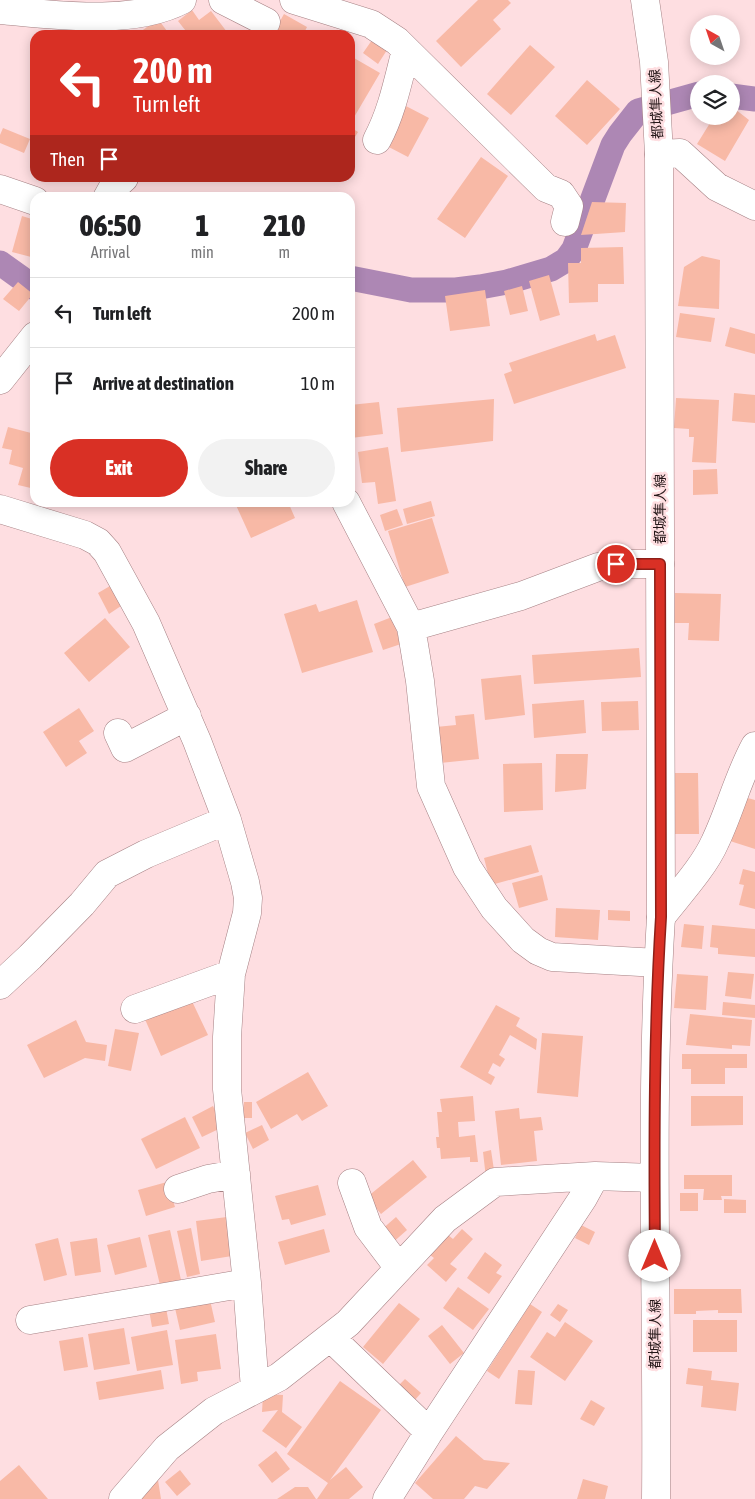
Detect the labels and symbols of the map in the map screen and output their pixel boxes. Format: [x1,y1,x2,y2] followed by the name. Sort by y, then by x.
[690,15,740,65] north arrow
[646,69,666,139] street label: 都城隼人線
[652,474,668,544] street label: 都城隼人線
[595,543,637,585] pin
[628,1229,680,1281] position arrow
[647,1299,663,1369] street label: 都城隼人線

